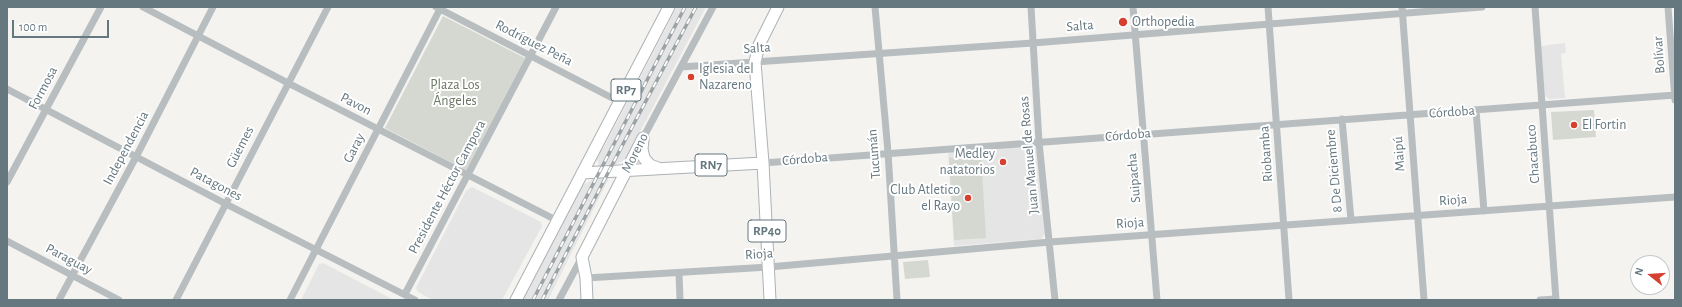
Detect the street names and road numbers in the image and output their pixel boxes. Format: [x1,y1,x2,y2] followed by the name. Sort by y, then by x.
[492,16,576,70] street label: Rodríguez Peña
[1066,16,1094,36] street label: Salta
[1649,36,1669,74] street label: Bolívar
[743,39,771,57] street label: Salta
[25,64,61,112] street label: Formosa
[611,79,641,101] road number: RP7
[338,89,374,119] street label: Pavon
[1015,95,1043,215] street label: Juan Manuel de Rosas
[1428,102,1476,122] street label: Córdoba
[99,108,153,188] street label: Independencia
[405,117,489,257] street label: Presidente Héctor Campora
[222,123,258,171] street label: Güemes
[1523,124,1543,184] street label: Chacabuco
[1104,125,1152,145] street label: Córdoba
[1256,125,1276,183] street label: Riobamba
[863,128,885,180] street label: Tucumán
[1322,129,1346,213] street label: 8 De Diciembre
[339,130,369,166] street label: Garay
[618,130,652,176] street label: Moreno
[1389,136,1409,172] street label: Maipú
[781,149,829,169] street label: Córdoba
[1123,152,1145,204] street label: Suipacha
[695,154,727,176] road number: RN7
[187,163,245,205] street label: Patagones
[1438,191,1468,209] street label: Rioja
[1115,214,1145,232] street label: Rioja
[748,220,786,242] road number: RP40
[43,240,95,278] street label: Paraguay
[744,245,774,263] street label: Rioja

